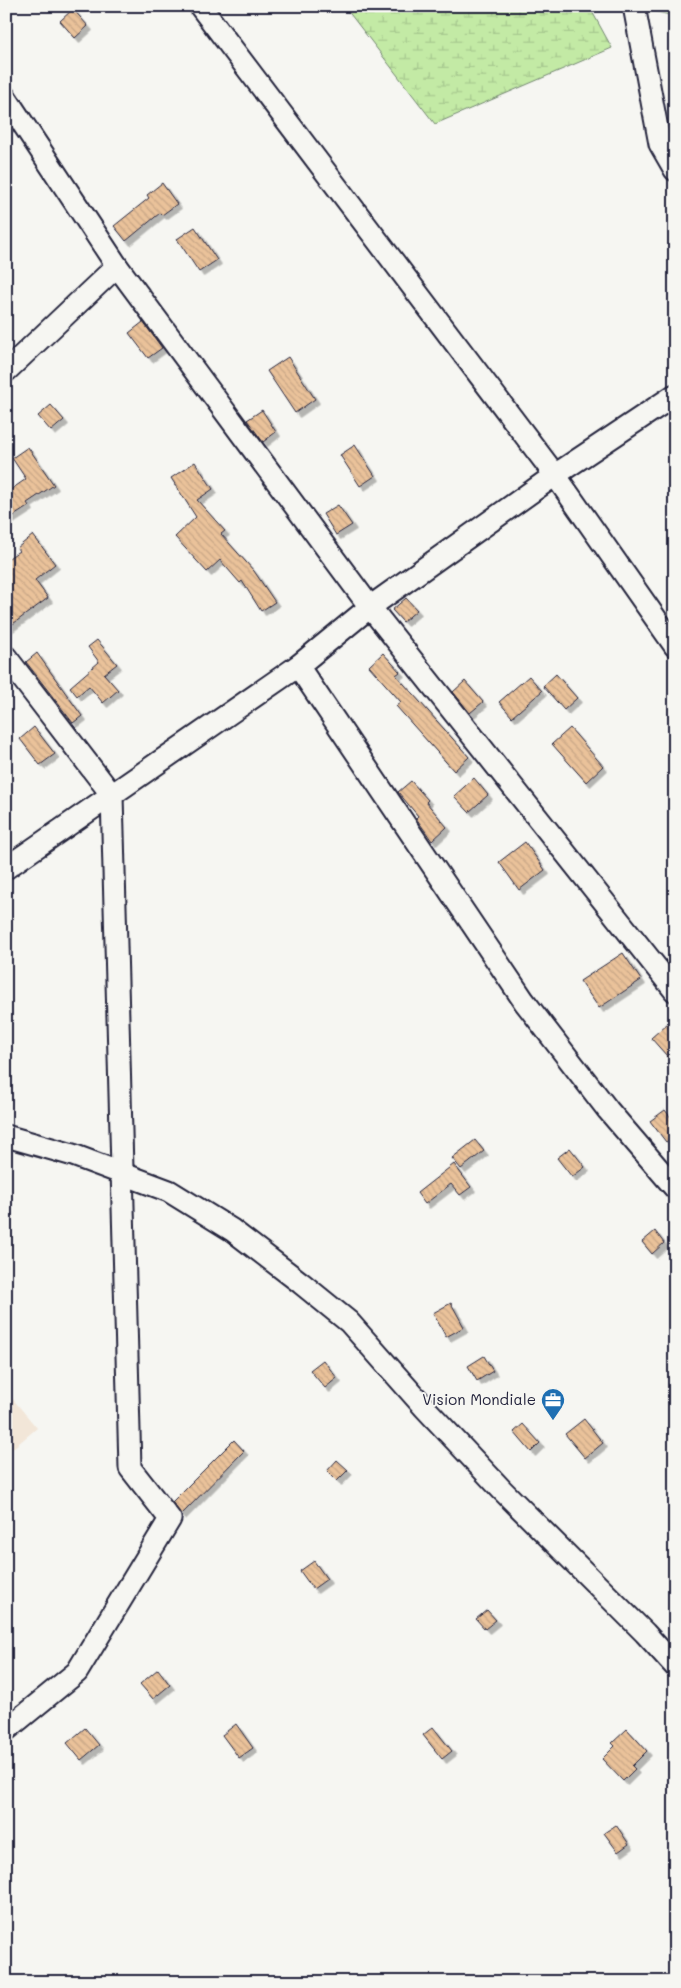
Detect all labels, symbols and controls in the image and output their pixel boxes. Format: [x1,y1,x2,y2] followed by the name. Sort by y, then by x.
[540,1387,566,1421] office icon: Vision Mondiale
[422,1389,536,1409] place label: Vision Mondiale

